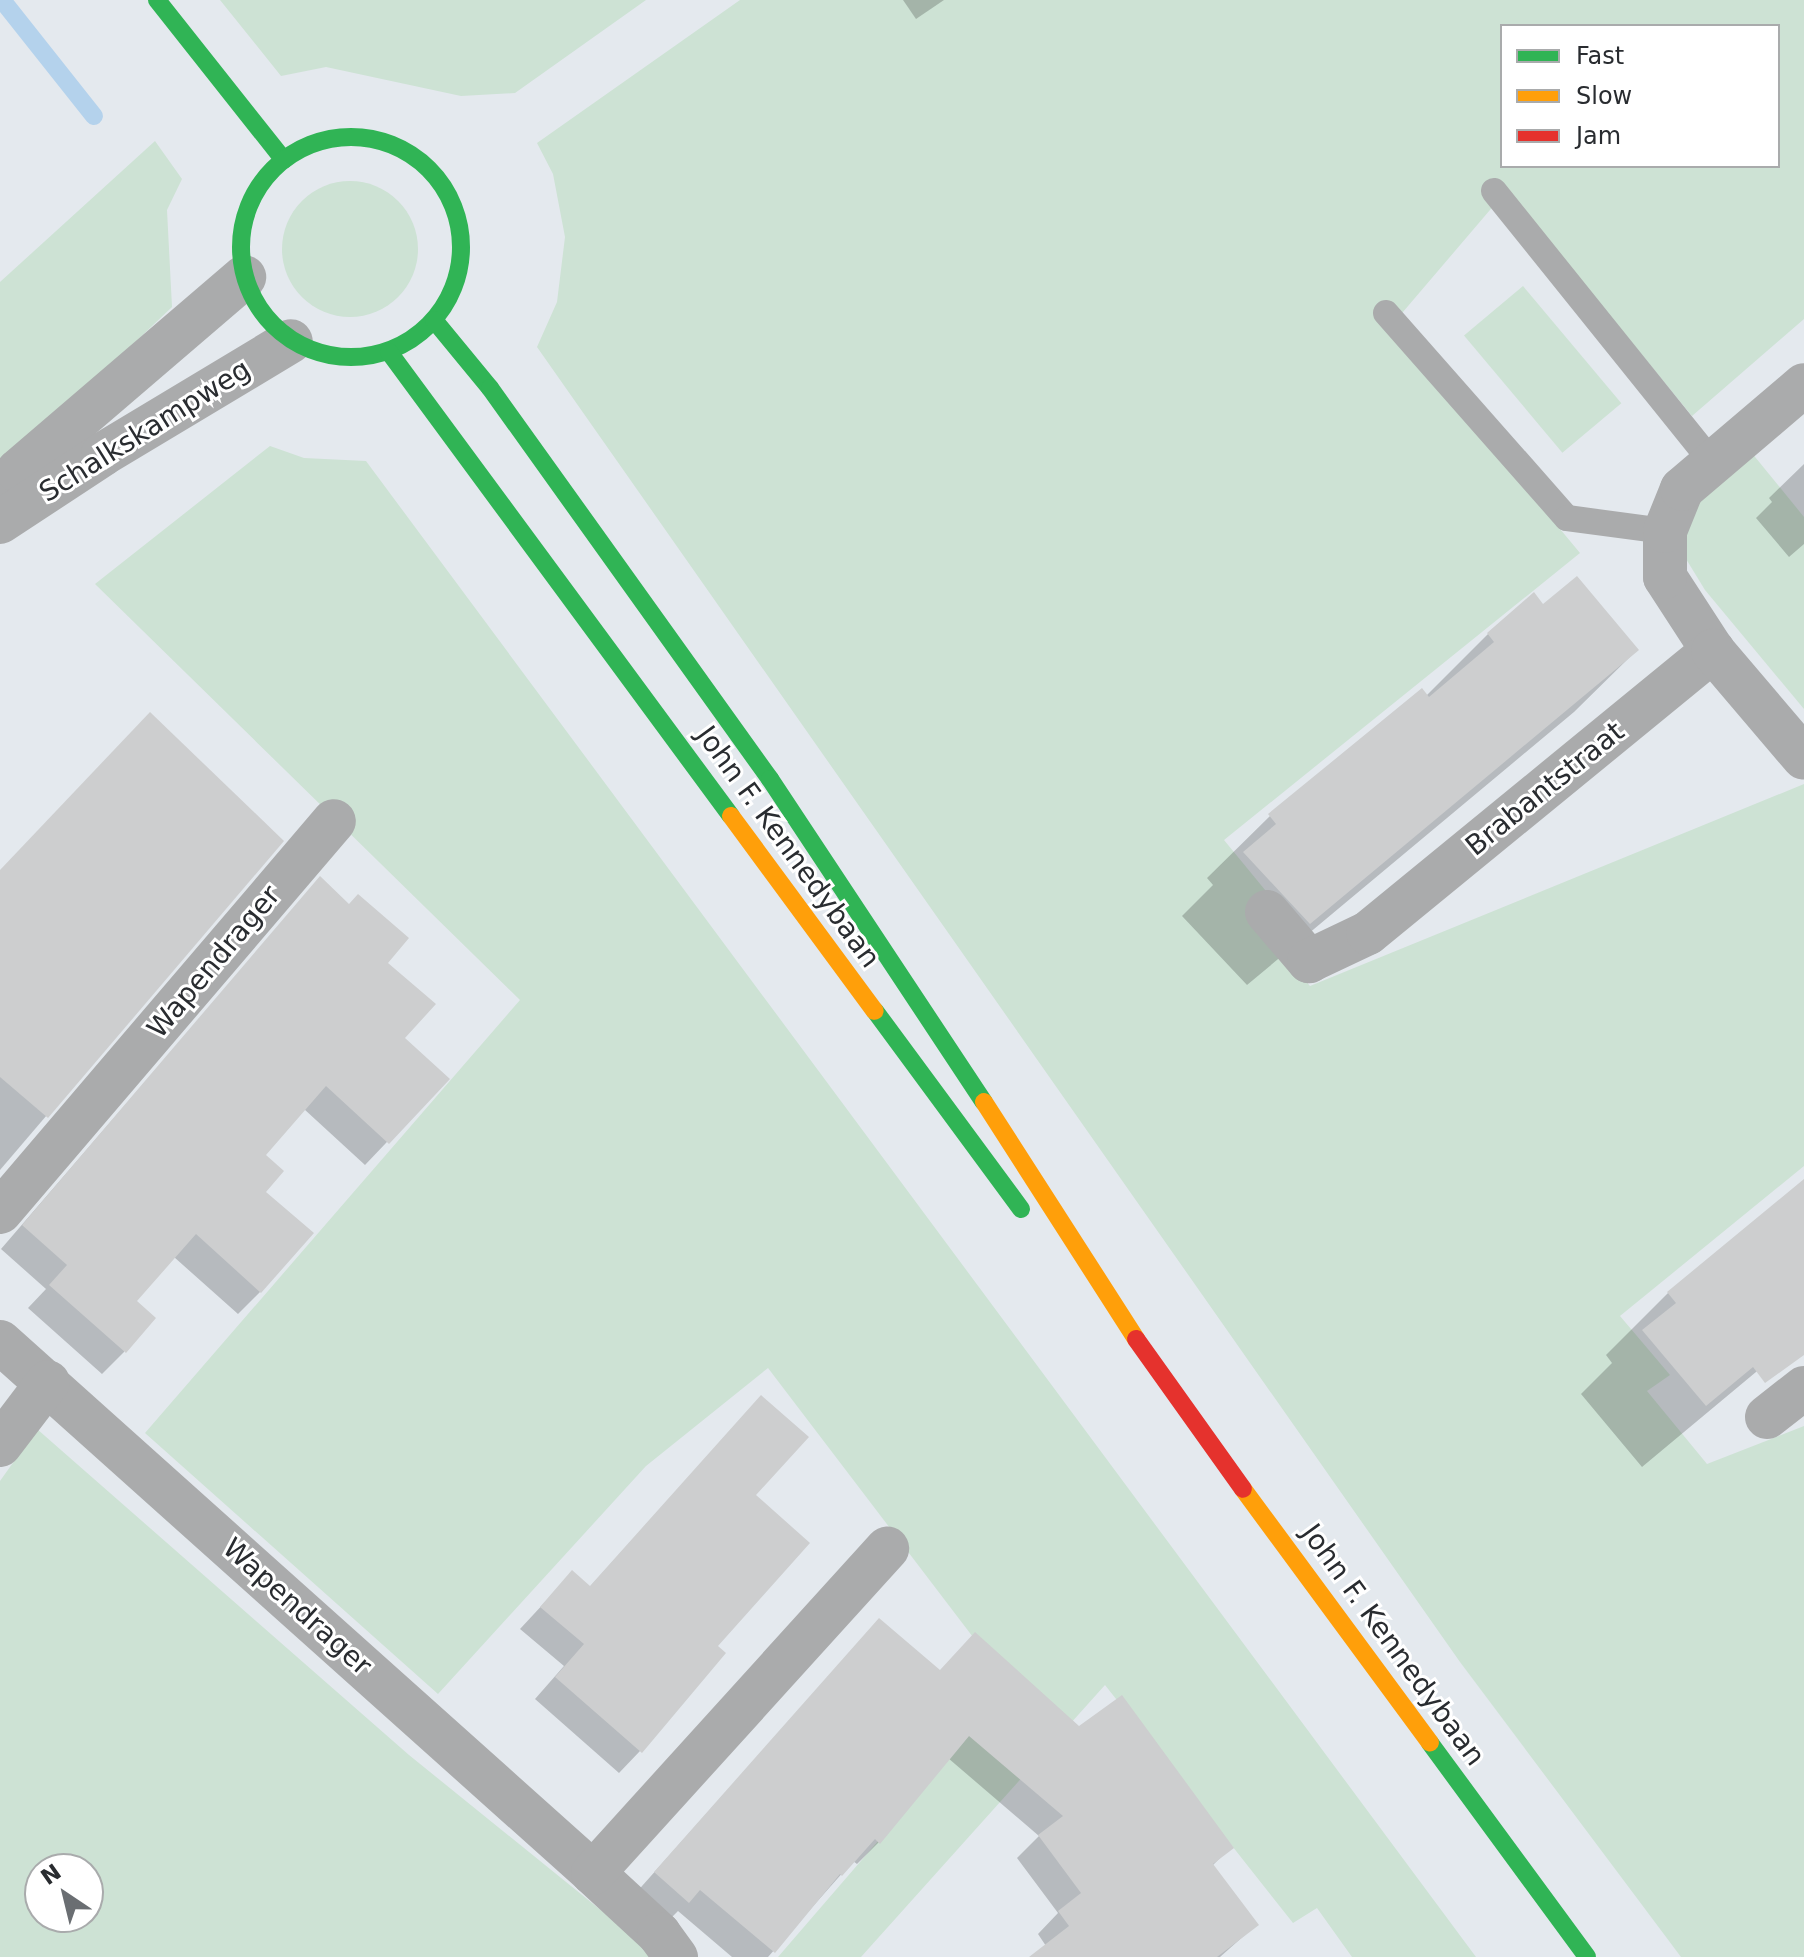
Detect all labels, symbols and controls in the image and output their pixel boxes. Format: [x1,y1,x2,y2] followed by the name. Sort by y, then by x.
[1500,24,1780,168] legend
[1576,42,1624,70] text: Fast
[1576,82,1632,110] text: Slow
[1576,122,1621,150] text: Jam
[33,353,257,509] street label: Schalkskampweg
[1459,715,1631,863] street label: Brabantstraat
[689,720,887,974] street label: John F. Kennedybaan
[140,879,288,1045] street label: Wapendrager
[1294,1518,1492,1772] street label: John F. Kennedybaan
[216,1531,378,1683] street label: Wapendrager
[24,1853,104,1933] north arrow
[36,1859,66,1890] text: N

